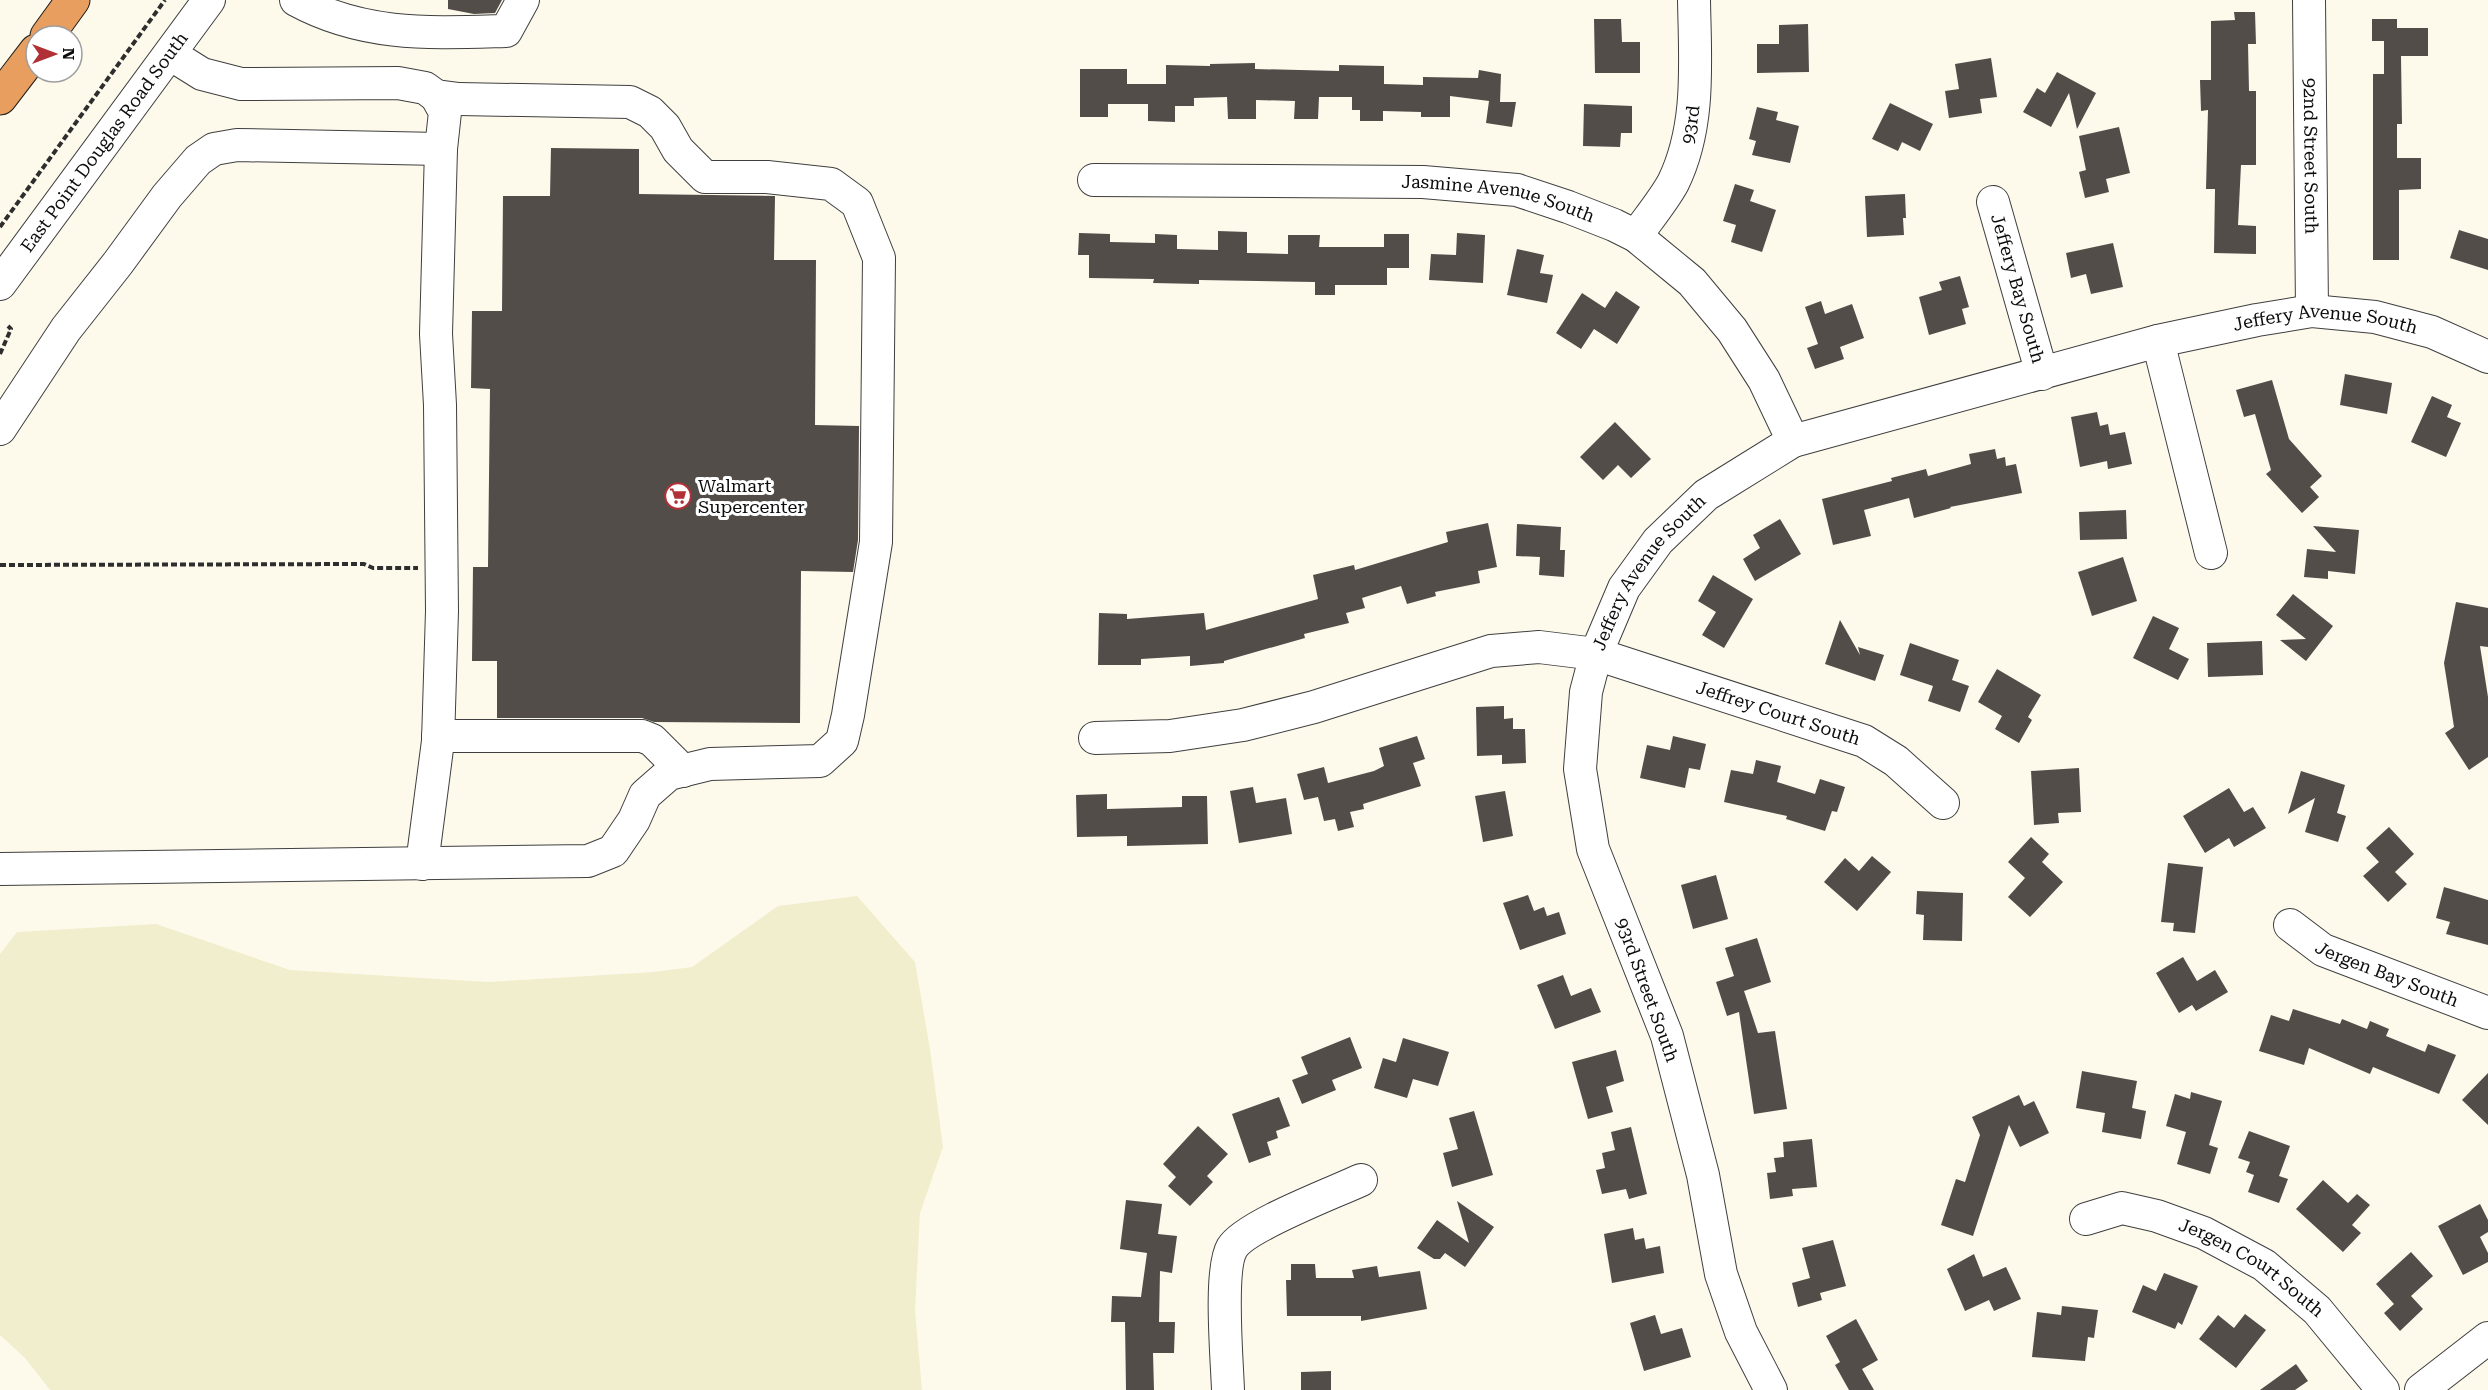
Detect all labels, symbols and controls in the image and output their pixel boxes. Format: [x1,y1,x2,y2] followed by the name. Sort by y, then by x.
[24,24,84,84] north arrow
[16,27,192,256] street label: East Point Douglas Road South
[59,48,78,60] text: N
[2300,78,2322,235] street label: 92nd Street South
[1676,104,1703,146] street label: 93rd
[1401,171,1598,227] street label: Jasmine Avenue South
[1987,211,2049,366] street label: Jeffery Bay South
[2231,300,2420,338] street label: Jeffery Avenue South
[698,475,805,517] place label: Walmart Supercenter
[663,481,693,511] supermarket icon: Walmart Supercenter
[1588,490,1710,653] street label: Jeffery Avenue South
[1694,676,1863,749] street label: Jeffrey Court South
[1612,915,1683,1065] street label: 93rd Street South
[2311,937,2462,1011] street label: Jergen Bay South
[2176,1214,2329,1321] street label: Jergen Court South

